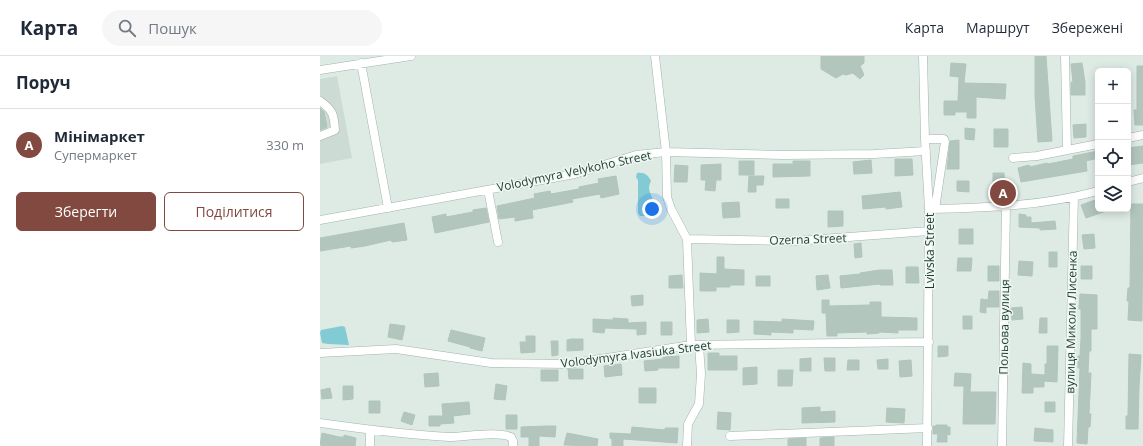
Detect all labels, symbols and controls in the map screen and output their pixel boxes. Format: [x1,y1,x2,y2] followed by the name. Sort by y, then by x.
[102,10,382,46] search box
[20,15,78,41] text: Карта
[116,17,138,39] icon: search
[148,18,197,38] text: Пошук
[905,18,944,37] text: Карта
[966,18,1030,37] text: Маршрут
[1052,18,1123,37] text: Збережені
[1095,68,1131,212] map controls
[1095,68,1131,104] button: +
[16,71,71,94] text: Поруч
[1095,104,1131,140] button: −
[54,126,145,146] text: Мінімаркет
[25,136,33,154] text: A
[266,136,304,154] text: 330 m
[1095,140,1131,176] button: locate
[54,146,137,164] text: Супермаркет
[495,146,653,196] street label: Volodymyra Velykoho Street
[1095,176,1131,212] button: layers
[990,178,1016,208] pin: A
[16,192,156,231] button: Зберегти
[164,192,304,231] button: Поділитися
[642,199,662,219] your location
[921,213,938,289] street label: Lvivska Street
[769,229,847,249] street label: Ozerna Street
[1061,250,1081,394] street label: вулиця Миколи Лисенка
[995,279,1013,375] street label: Польова вулиця
[560,336,712,372] street label: Volodymyra Ivasiuka Street

